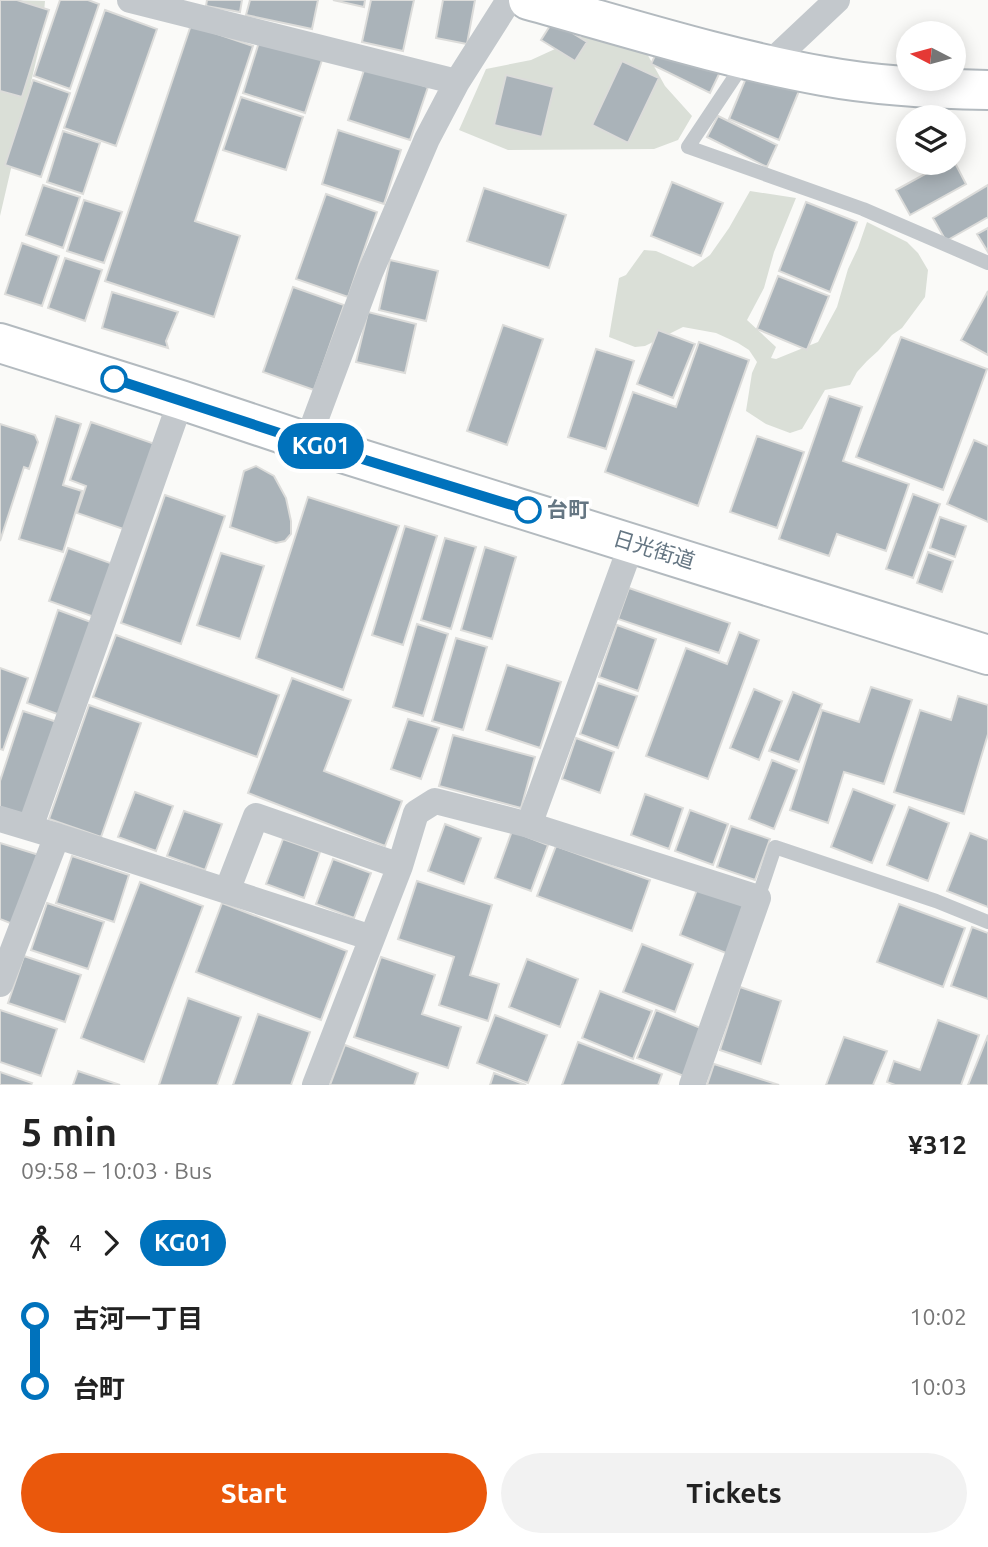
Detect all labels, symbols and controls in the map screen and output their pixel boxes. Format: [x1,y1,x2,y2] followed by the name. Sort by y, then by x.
[896,21,966,91] north arrow
[896,21,966,175] map controls
[896,105,966,175] button: layers
[101,366,127,392] unlabelled marker
[272,423,370,469] line badge: KG01
[292,432,350,459] text: KG01
[515,497,541,523] marker: 台町
[547,497,589,521] place label: 台町
[611,525,698,573] street label: 日光街道
[21,1111,117,1153] text: 5 min
[908,1130,967,1159] text: ¥312
[21,1158,212,1183] text: 09:58 – 10:03 · Bus
[21,1224,59,1262] icon: walk
[92,1224,130,1262] icon: forward
[154,1229,212,1256] text: KG01
[69,1230,82,1255] text: 4
[73,1304,203,1333] text: 古河一丁目
[909,1304,967,1329] text: 10:02
[73,1374,125,1403] text: 台町
[909,1374,967,1399] text: 10:03
[21,1453,487,1533] button: Start
[501,1453,967,1533] button: Tickets

